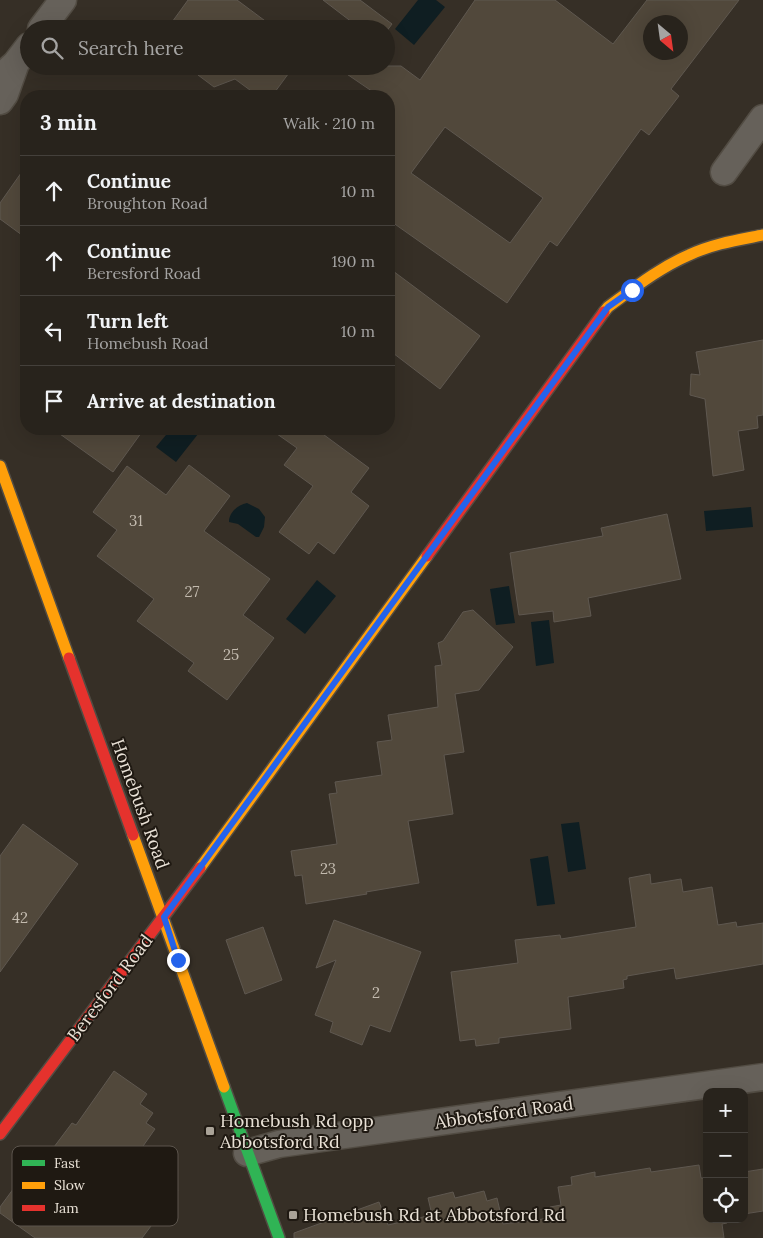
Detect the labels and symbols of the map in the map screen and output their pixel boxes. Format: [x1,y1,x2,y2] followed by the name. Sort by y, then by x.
[643,15,688,60] north arrow
[621,279,644,302] route start
[129,511,143,530] house number: 31
[185,582,200,601] house number: 27
[223,645,239,664] house number: 25
[106,736,175,872] street label: Homebush Road
[320,859,336,878] house number: 23
[12,908,28,927] house number: 42
[62,929,157,1046] street label: Beresford Road
[167,949,190,972] route end
[372,983,380,1002] house number: 2
[432,1091,575,1134] street label: Abbotsford Road
[219,1109,374,1153] place label: Homebush Rd opp Abbotsford Rd
[204,1125,216,1137] marker: Homebush Rd opp Abbotsford Rd
[12,1146,178,1226] legend
[54,1154,81,1172] text: Fast
[54,1176,86,1194] text: Slow
[53,1199,79,1217] text: Jam
[303,1203,566,1226] place label: Homebush Rd at Abbotsford Rd
[287,1209,299,1221] marker: Homebush Rd at Abbotsford Rd

